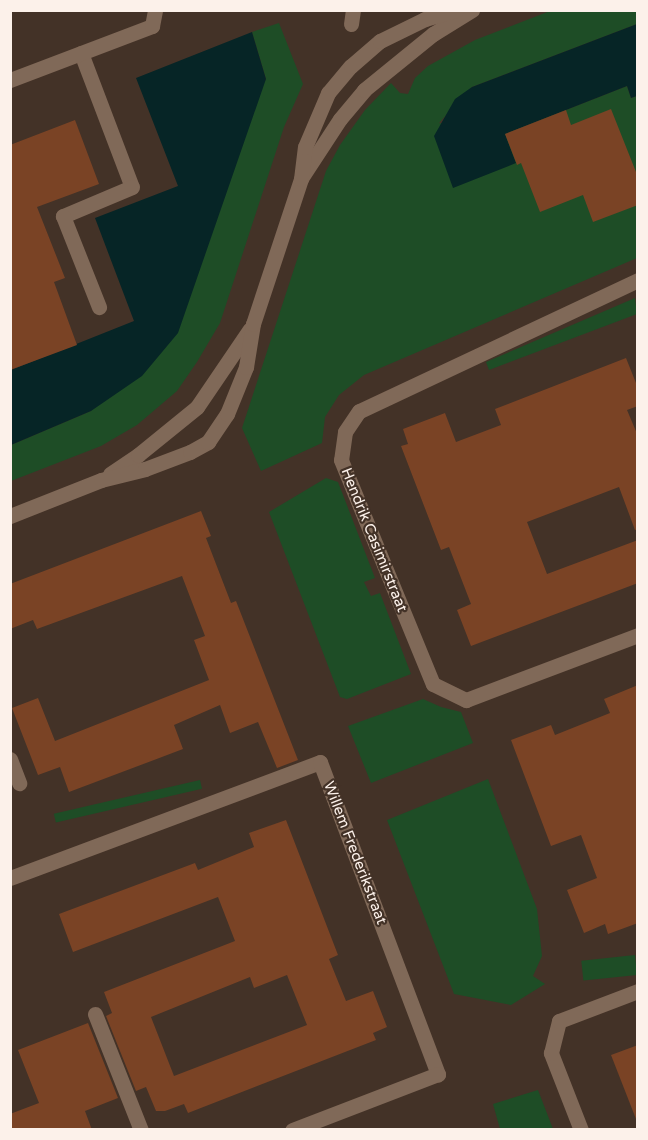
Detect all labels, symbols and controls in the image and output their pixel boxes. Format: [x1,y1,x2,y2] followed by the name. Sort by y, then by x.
[337,465,411,615] street label: Hendrik Casimirstraat
[319,779,391,927] street label: Willem Frederikstraat

